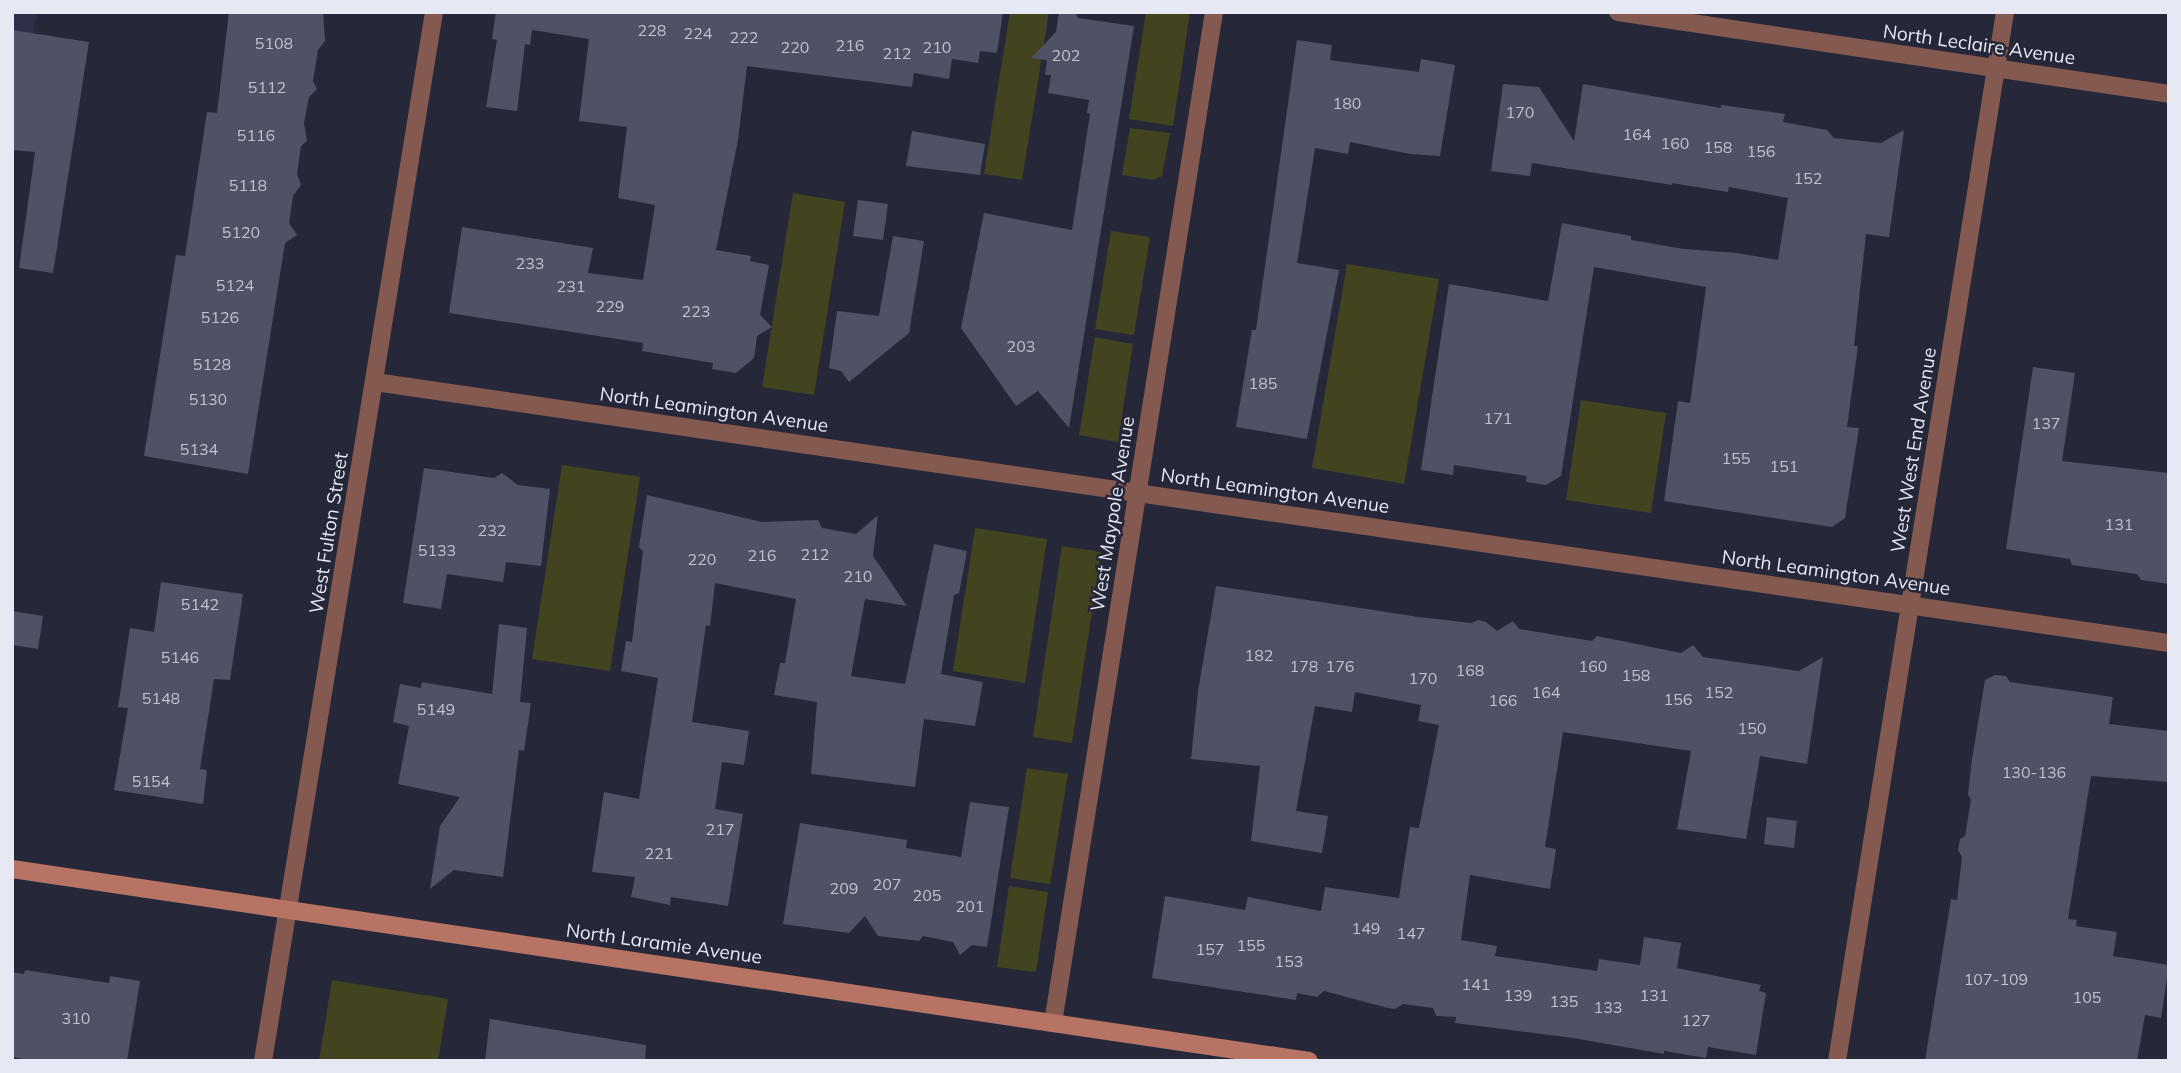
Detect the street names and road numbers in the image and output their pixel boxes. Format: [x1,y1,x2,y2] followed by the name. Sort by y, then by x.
[1881,20,2077,70] street label: North Leclaire Avenue
[1887,346,1941,554] street label: West West End Avenue
[598,383,830,437] street label: North Leamington Avenue
[1086,415,1140,613] street label: West Maypole Avenue
[305,451,353,615] street label: West Fulton Street
[1159,464,1391,518] street label: North Leamington Avenue
[1720,546,1952,600] street label: North Leamington Avenue
[564,919,764,969] street label: North Laramie Avenue

